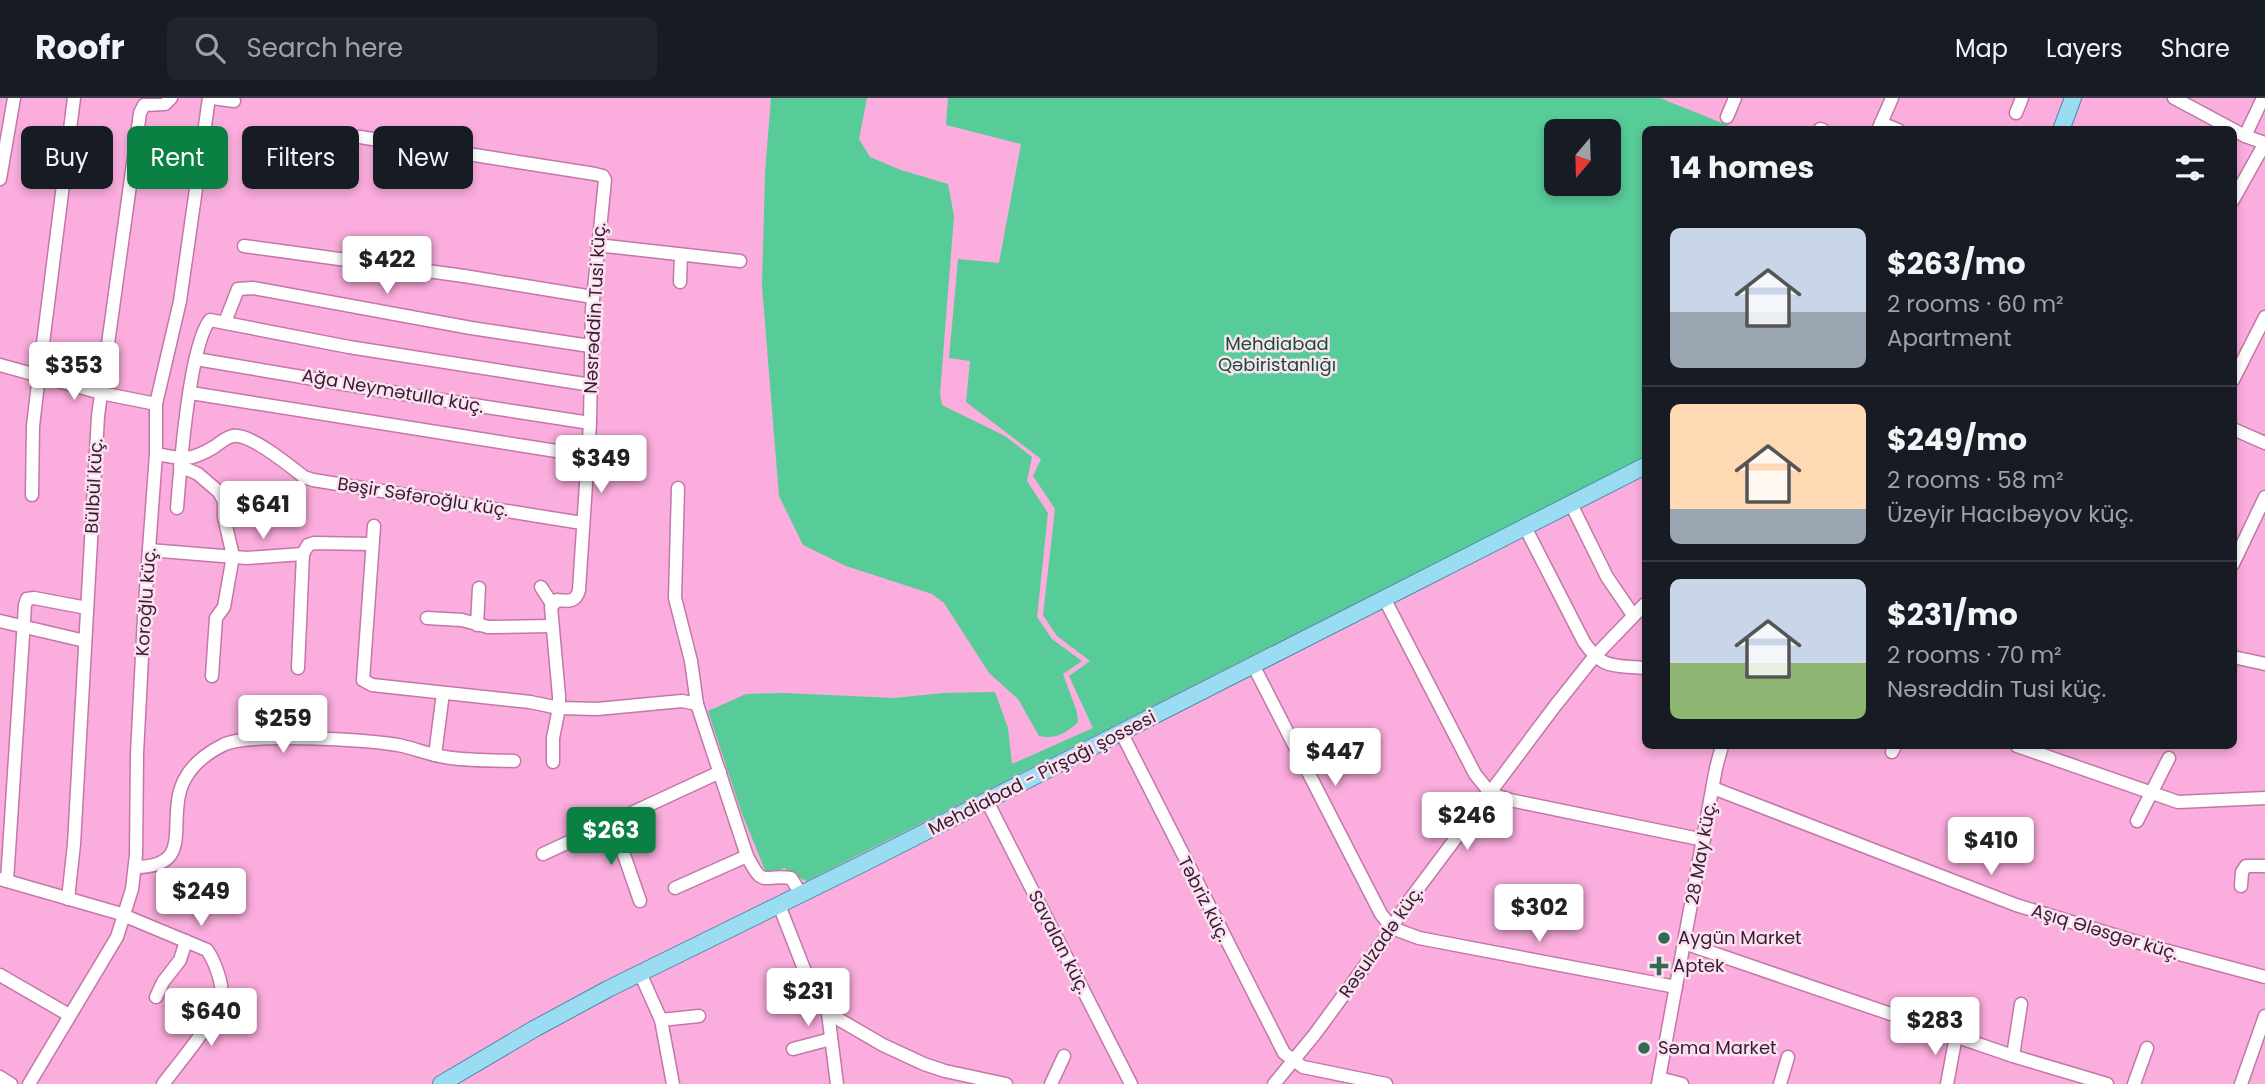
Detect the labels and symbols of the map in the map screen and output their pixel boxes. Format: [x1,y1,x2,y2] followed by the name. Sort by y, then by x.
[1544,119,1620,196] north arrow
[578,222,611,394] street label: Nəsrəddin Tusi küç.
[346,236,428,296] pin: $422
[1218,331,1336,377] park label: Mehdiabad Qəbiristanlığı
[33,342,115,402] pin: $353
[300,362,486,419] street label: Ağa Neymətulla küç.
[560,436,642,495] pin: $349
[79,438,108,534] street label: Bülbül küç.
[336,471,510,522] street label: Bəşir Səfəroğlu küç.
[222,482,304,541] pin: $641
[129,547,162,657] street label: Koroğlu küç.
[242,696,324,755] pin: $259
[924,704,1160,841] street label: Mehdiabad - Pirşağı şossesi
[1294,728,1376,788] pin: $447
[1426,792,1508,852] pin: $246
[1679,799,1722,907] street label: 28 May küç.
[570,808,652,867] pin: $263
[1950,818,2032,877] pin: $410
[1172,852,1237,946] street label: Təbriz küç.
[160,868,242,928] pin: $249
[1333,881,1429,1003] street label: Rəsulzadə küç.
[1498,884,1580,944] pin: $302
[1023,886,1096,998] street label: Savalan küç.
[2029,897,2182,966] street label: Aşıq Ələsgər küç.
[1678,925,1802,950] place label: Aygün Market
[1656,930,1672,946] marker: Aygün Market
[1673,953,1725,978] place label: Aptek
[1651,958,1667,974] marker: Aptek
[767,968,849,1028] pin: $231
[170,988,252,1048] pin: $640
[1894,998,1976,1057] pin: $283
[1658,1035,1777,1060] place label: Səma Market
[1636,1040,1652,1056] marker: Səma Market

